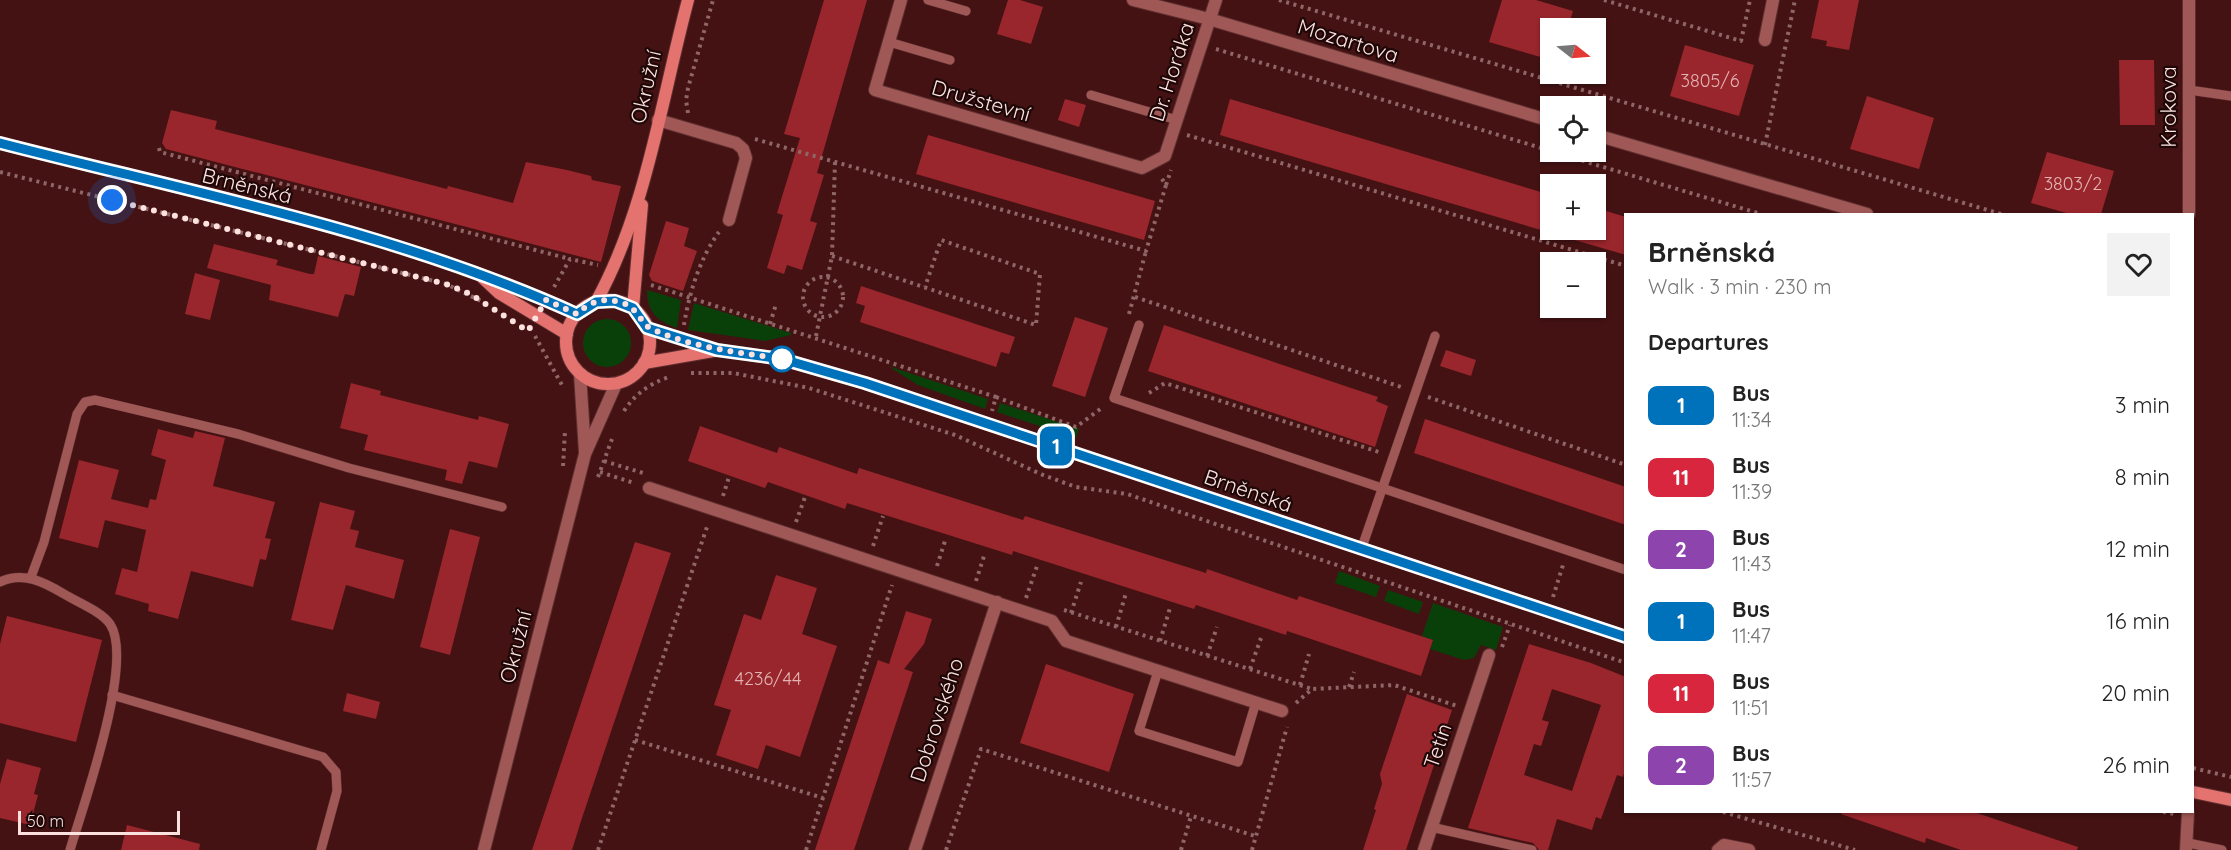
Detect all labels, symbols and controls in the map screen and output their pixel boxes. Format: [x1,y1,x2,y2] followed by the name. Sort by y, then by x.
[1295,12,1402,68] street label: Mozartova
[1540,18,1606,84] north arrow
[1540,18,1606,318] map controls
[1143,19,1199,125] street label: Dr. Horáka
[624,47,666,126] street label: Okružní
[2155,66,2181,148] street label: Krokova
[1681,69,1740,92] house number: 3805/6
[929,74,1034,127] street label: Družstevní
[1540,96,1606,162] button: locate
[200,161,295,209] street label: Brněnská
[2044,172,2102,195] house number: 3803/2
[1540,174,1606,240] button: +
[97,185,127,215] your location
[2107,233,2170,296] button: heart
[1648,234,1775,269] text: Brněnská
[1540,252,1606,318] button: −
[1648,274,1831,299] text: Walk · 3 min · 230 m
[1648,328,1769,356] text: Departures
[769,346,795,372] unlabelled marker
[1732,379,1770,407] text: Bus
[2115,391,2170,419] text: 3 min
[1677,392,1685,418] text: 1
[1732,407,1772,432] text: 11:34
[1036,426,1076,466] line badge: 1
[1052,433,1060,459] text: 1
[1732,451,1770,479] text: Bus
[1201,463,1296,517] street label: Brněnská
[2115,463,2170,491] text: 8 min
[1673,464,1689,490] text: 11
[1732,479,1772,504] text: 11:39
[1732,523,1770,551] text: Bus
[2106,535,2170,563] text: 12 min
[1675,536,1687,562] text: 2
[1732,551,1772,576] text: 11:43
[1732,595,1770,623] text: Bus
[493,607,537,686] street label: Okružní
[2107,607,2170,635] text: 16 min
[1677,608,1685,634] text: 1
[1732,623,1771,648] text: 11:47
[904,654,968,785] street label: Dobrovského
[735,667,801,690] house number: 4236/44
[1732,667,1770,695] text: Bus
[2101,679,2170,707] text: 20 min
[1673,680,1689,706] text: 11
[1732,695,1769,720] text: 11:51
[1417,720,1457,772] street label: Tetín
[1732,739,1770,767] text: Bus
[2102,751,2170,779] text: 26 min
[1675,752,1687,778] text: 2
[1732,767,1772,792] text: 11:57
[18,808,180,836] scale bar
[27,811,64,831] text: 50 m

